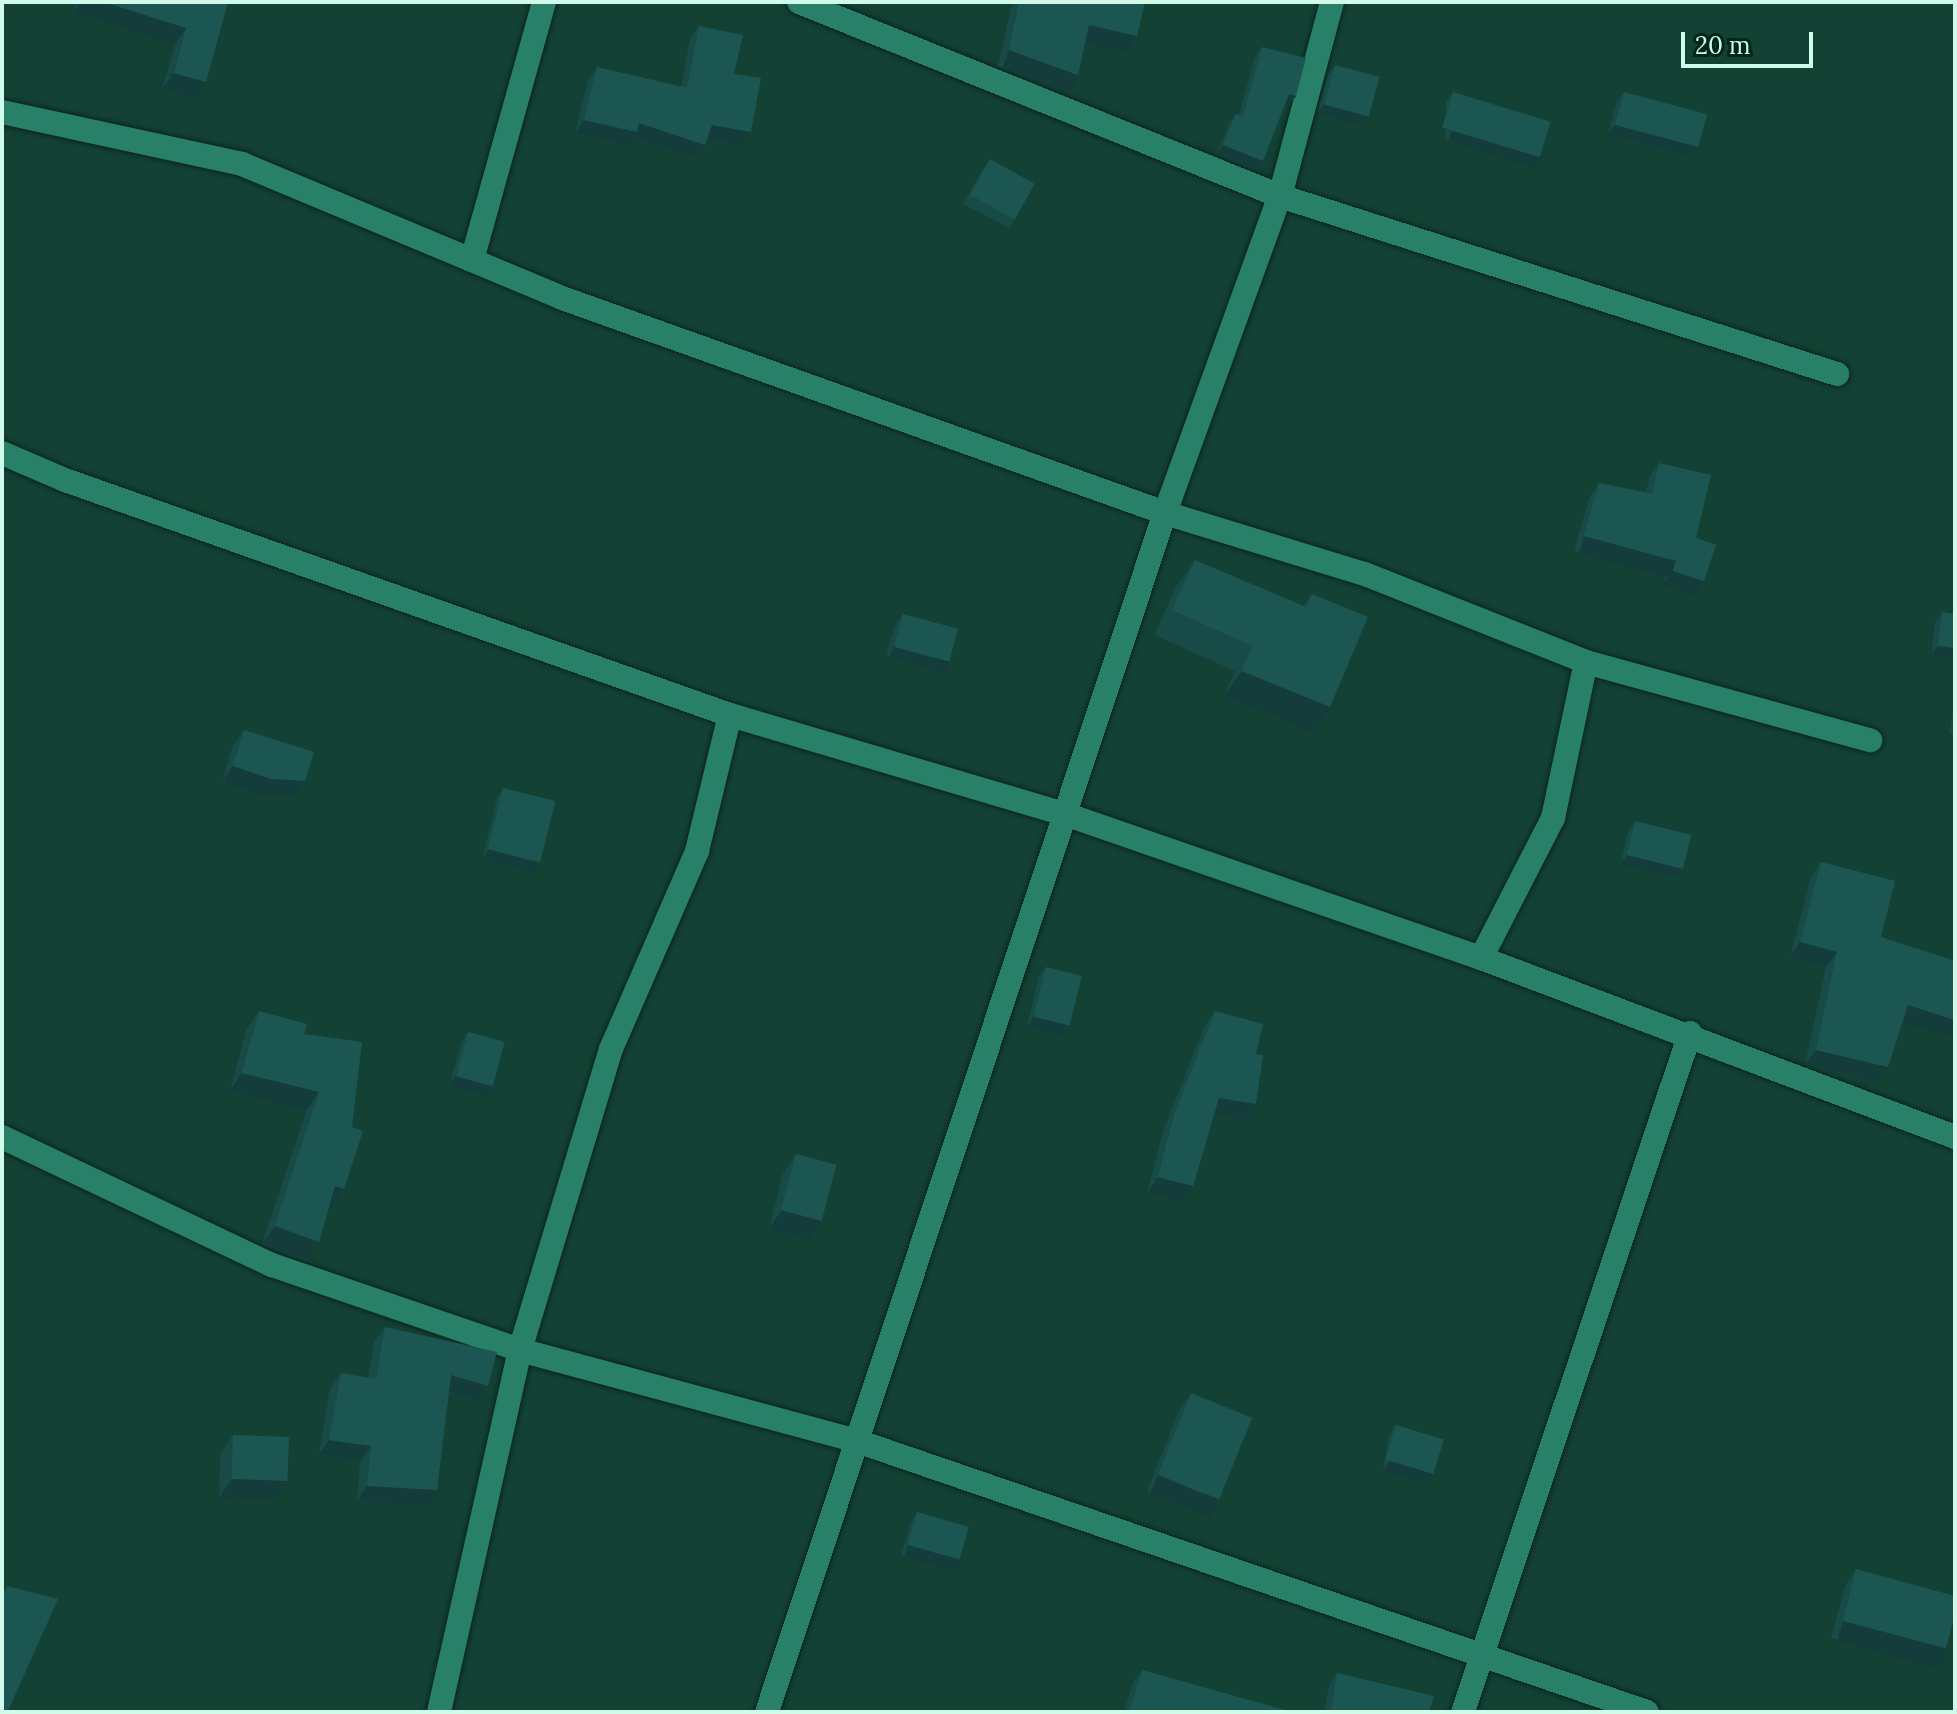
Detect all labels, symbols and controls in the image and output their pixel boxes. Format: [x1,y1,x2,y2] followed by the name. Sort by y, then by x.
[1685,16,1817,66] scale bar
[1695,30,1751,61] text: 20 m

